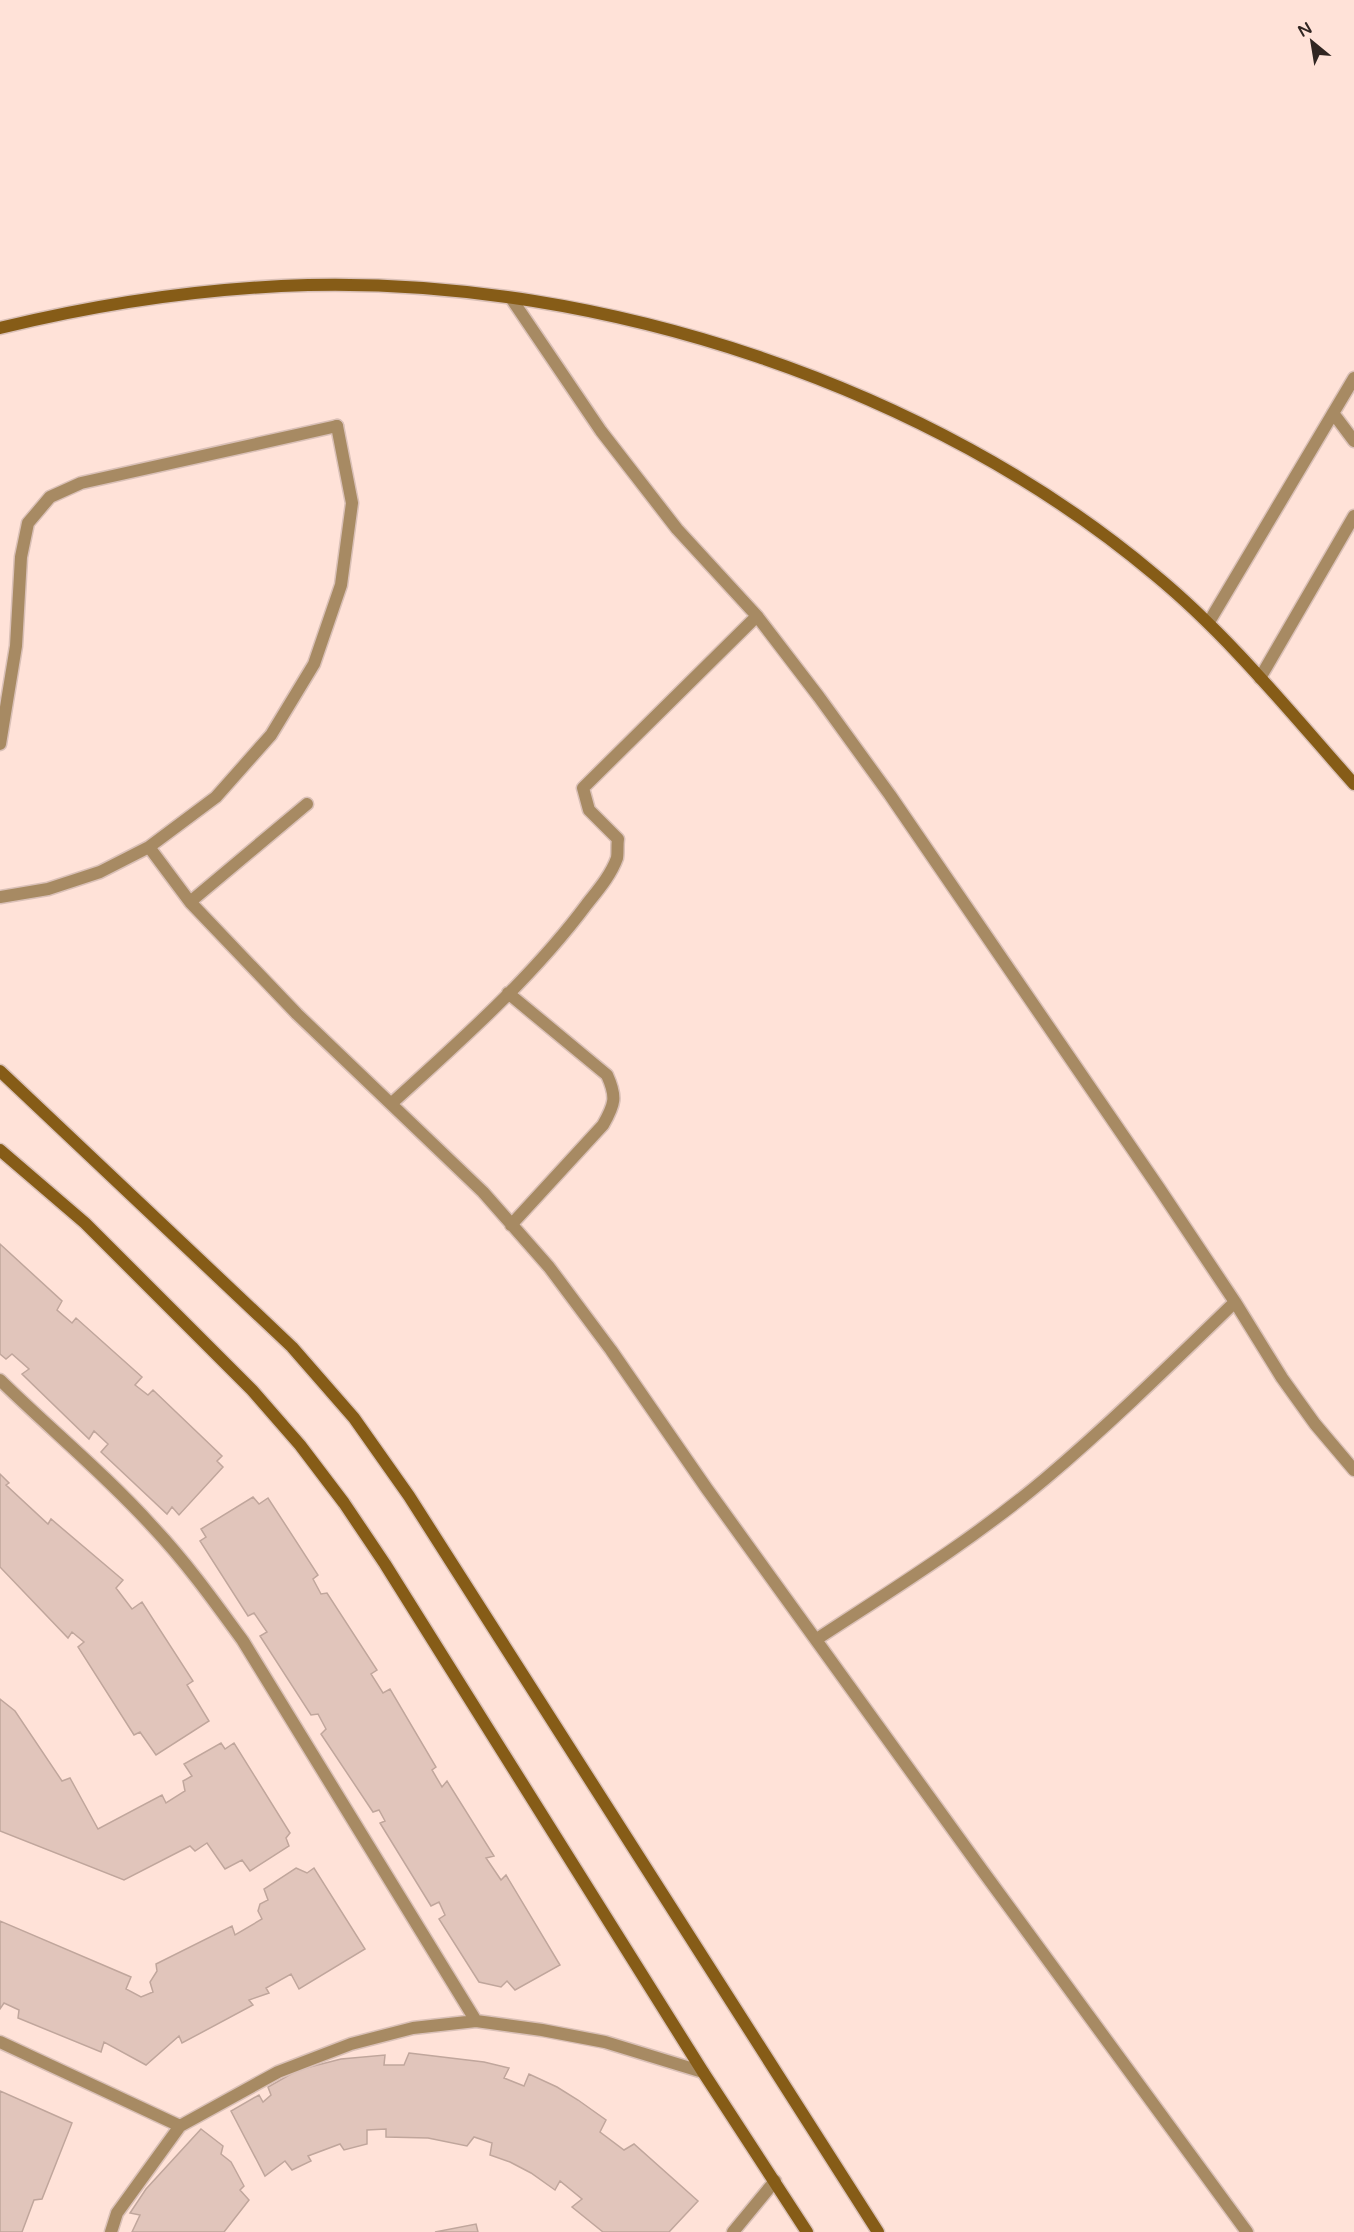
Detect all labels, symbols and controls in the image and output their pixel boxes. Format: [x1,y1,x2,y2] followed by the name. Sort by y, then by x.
[1282,12,1342,72] north arrow
[1294,18,1316,42] text: N

